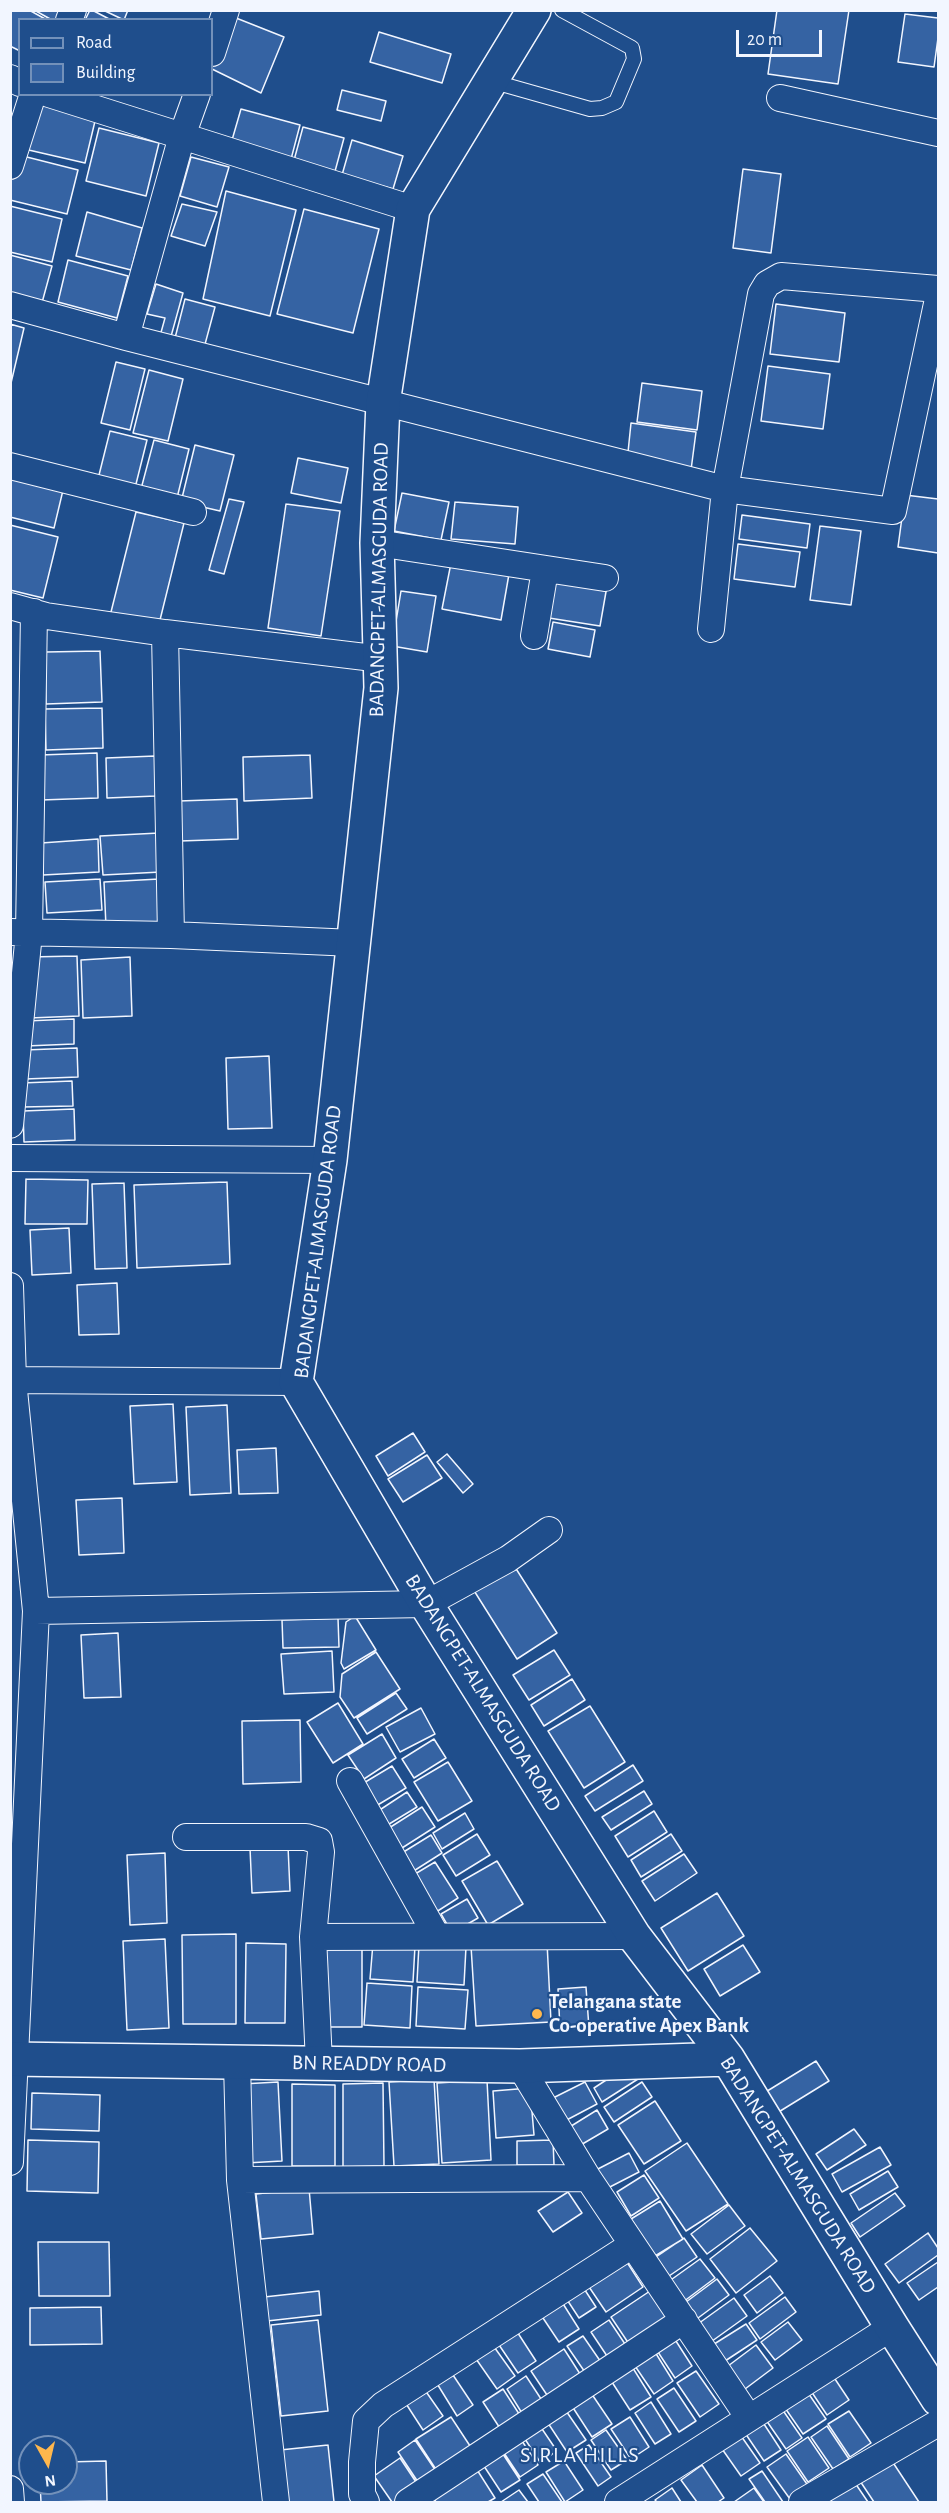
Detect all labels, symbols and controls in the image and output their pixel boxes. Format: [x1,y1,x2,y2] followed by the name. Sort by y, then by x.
[18,18,213,96] legend
[739,18,824,56] scale bar
[747,31,782,49] text: 20 m
[76,34,112,52] text: Road
[76,64,135,82] text: Building
[364,442,394,718] street label: BADANGPET-ALMASGUDA ROAD
[289,1104,347,1380] street label: BADANGPET-ALMASGUDA ROAD
[399,1570,567,1816] street label: BADANGPET-ALMASGUDA ROAD
[549,1989,749,2039] place label: Telangana state Co-operative Apex Bank
[530,2007,544,2021] marker: Telangana state Co-operative Apex Bank
[292,2050,446,2078] street label: BN READDY ROAD
[714,2052,882,2298] street label: BADANGPET-ALMASGUDA ROAD
[18,2435,78,2495] north arrow
[520,2442,640,2468] district label: SIRLA HILLS
[44,2472,57,2490] text: N

